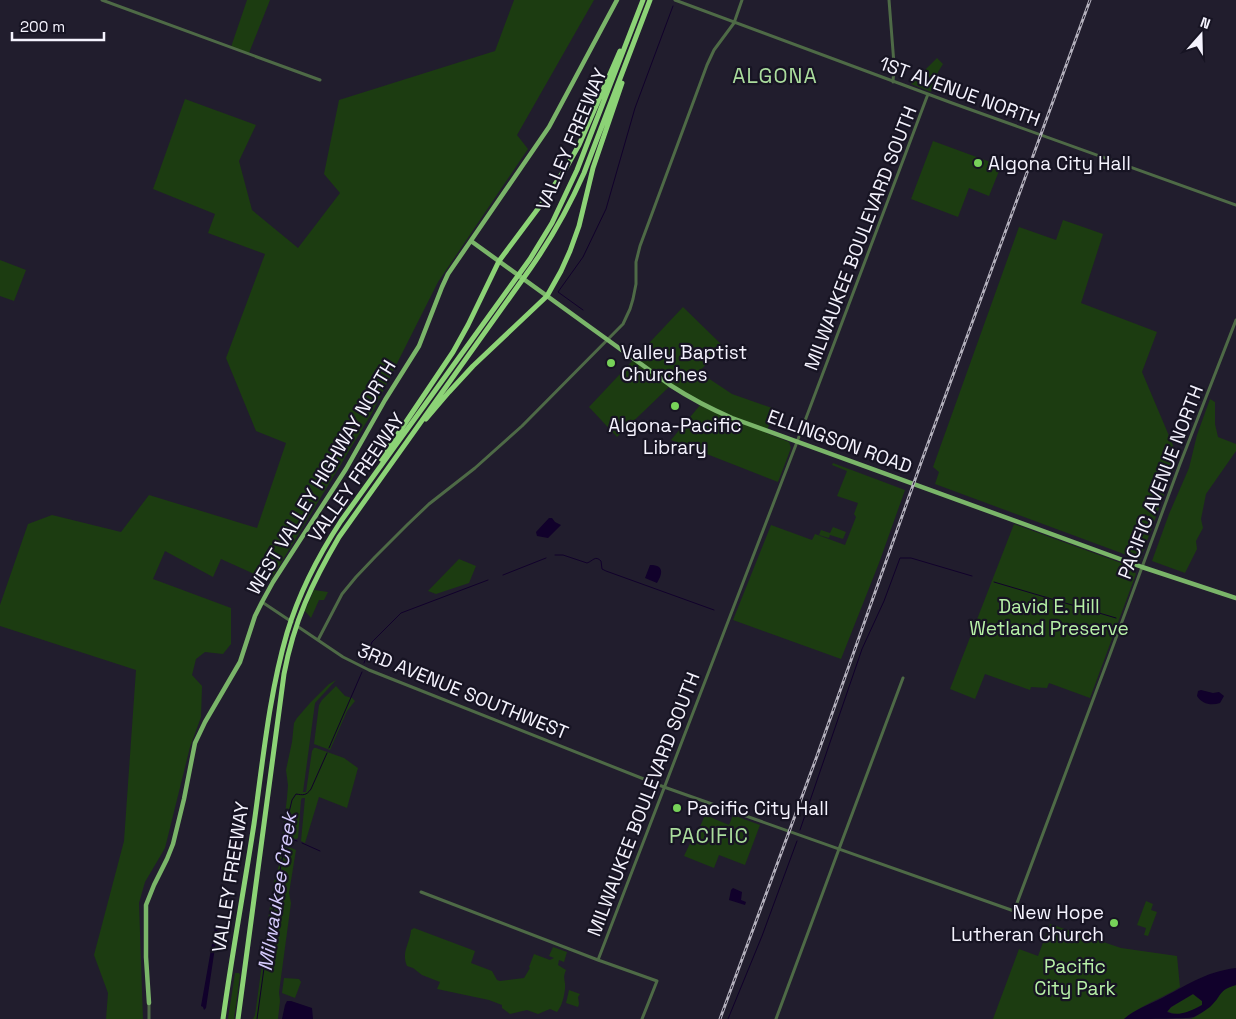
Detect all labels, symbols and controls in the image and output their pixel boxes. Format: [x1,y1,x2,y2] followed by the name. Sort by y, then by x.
[12,10,105,42] scale bar
[1176,10,1226,60] north arrow
[1198,13,1213,33] text: N
[20,17,65,36] text: 200 m
[876,51,1044,132] street label: 1ST AVENUE NORTH
[732,62,818,89] district label: ALGONA
[530,64,613,214] street label: VALLEY FREEWAY
[798,103,922,374] street label: MILWAUKEE BOULEVARD SOUTH
[988,151,1131,176] place label: Algona City Hall
[972,157,984,169] marker: Algona City Hall
[621,340,747,387] place label: Valley Baptist Churches
[241,355,402,599] street label: WEST VALLEY HIGHWAY NORTH
[605,357,617,369] marker: Valley Baptist Churches
[1112,382,1209,583] street label: PACIFIC AVENUE NORTH
[669,400,681,412] marker: Algona-Pacific Library
[764,404,916,479] street label: ELLINGSON ROAD
[302,407,411,547] street label: VALLEY FREEWAY
[608,413,742,460] place label: Algona-Pacific Library
[969,594,1129,641] park label: David E. Hill Wetland Preserve
[354,638,572,745] street label: 3RD AVENUE SOUTHWEST
[581,669,705,940] street label: MILWAUKEE BOULEVARD SOUTH
[687,796,829,821] place label: Pacific City Hall
[206,800,255,954] street label: VALLEY FREEWAY
[671,802,683,814] marker: Pacific City Hall
[252,809,303,973] water label: Milwaukee Creek
[669,822,749,849] district label: PACIFIC
[951,900,1104,947] place label: New Hope Lutheran Church
[1108,917,1120,929] marker: New Hope Lutheran Church
[1034,954,1116,1001] park label: Pacific City Park

